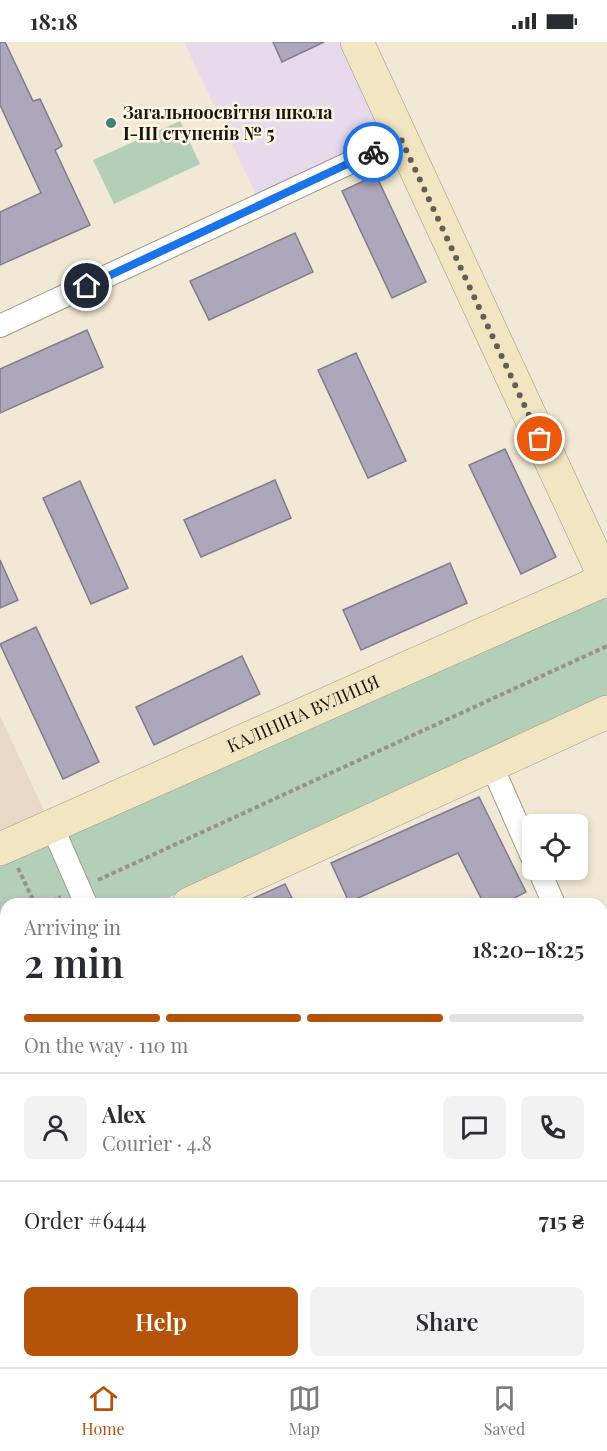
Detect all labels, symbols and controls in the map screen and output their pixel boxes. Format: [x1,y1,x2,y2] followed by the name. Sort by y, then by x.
[30,6,78,36] text: 18:18
[123,100,333,145] place label: Загальноосвітня школа І-ІІІ ступенів № 5
[104,116,118,130] marker: Загальноосвітня школа І-ІІІ ступенів № 5
[343,122,403,182] courier
[357,136,390,169] icon: bike
[61,260,112,311] pin
[70,269,103,302] icon: home
[514,413,565,464] pin
[523,422,556,455] icon: bag
[223,669,383,758] street label: КАЛІНІНА ВУЛИЦЯ
[522,814,588,880] map controls
[522,814,588,880] button: locate
[24,913,121,940] text: Arriving in
[472,934,584,964] text: 18:20–18:25
[24,936,124,988] text: 2 min
[24,1031,188,1058] text: On the way · 110 m
[24,1096,87,1159] button: person
[443,1096,506,1159] button: chat
[521,1096,584,1159] button: phone
[102,1099,146,1129] text: Alex
[102,1129,212,1156] text: Courier · 4.8
[24,1205,146,1235] text: Order #6444
[539,1205,584,1235] text: 715 ₴
[24,1287,298,1356] button: Help
[310,1287,584,1356] button: Share
[82,1382,124,1439] tab: Home
[288,1382,321,1439] tab: Map
[484,1382,525,1439] tab: Saved

